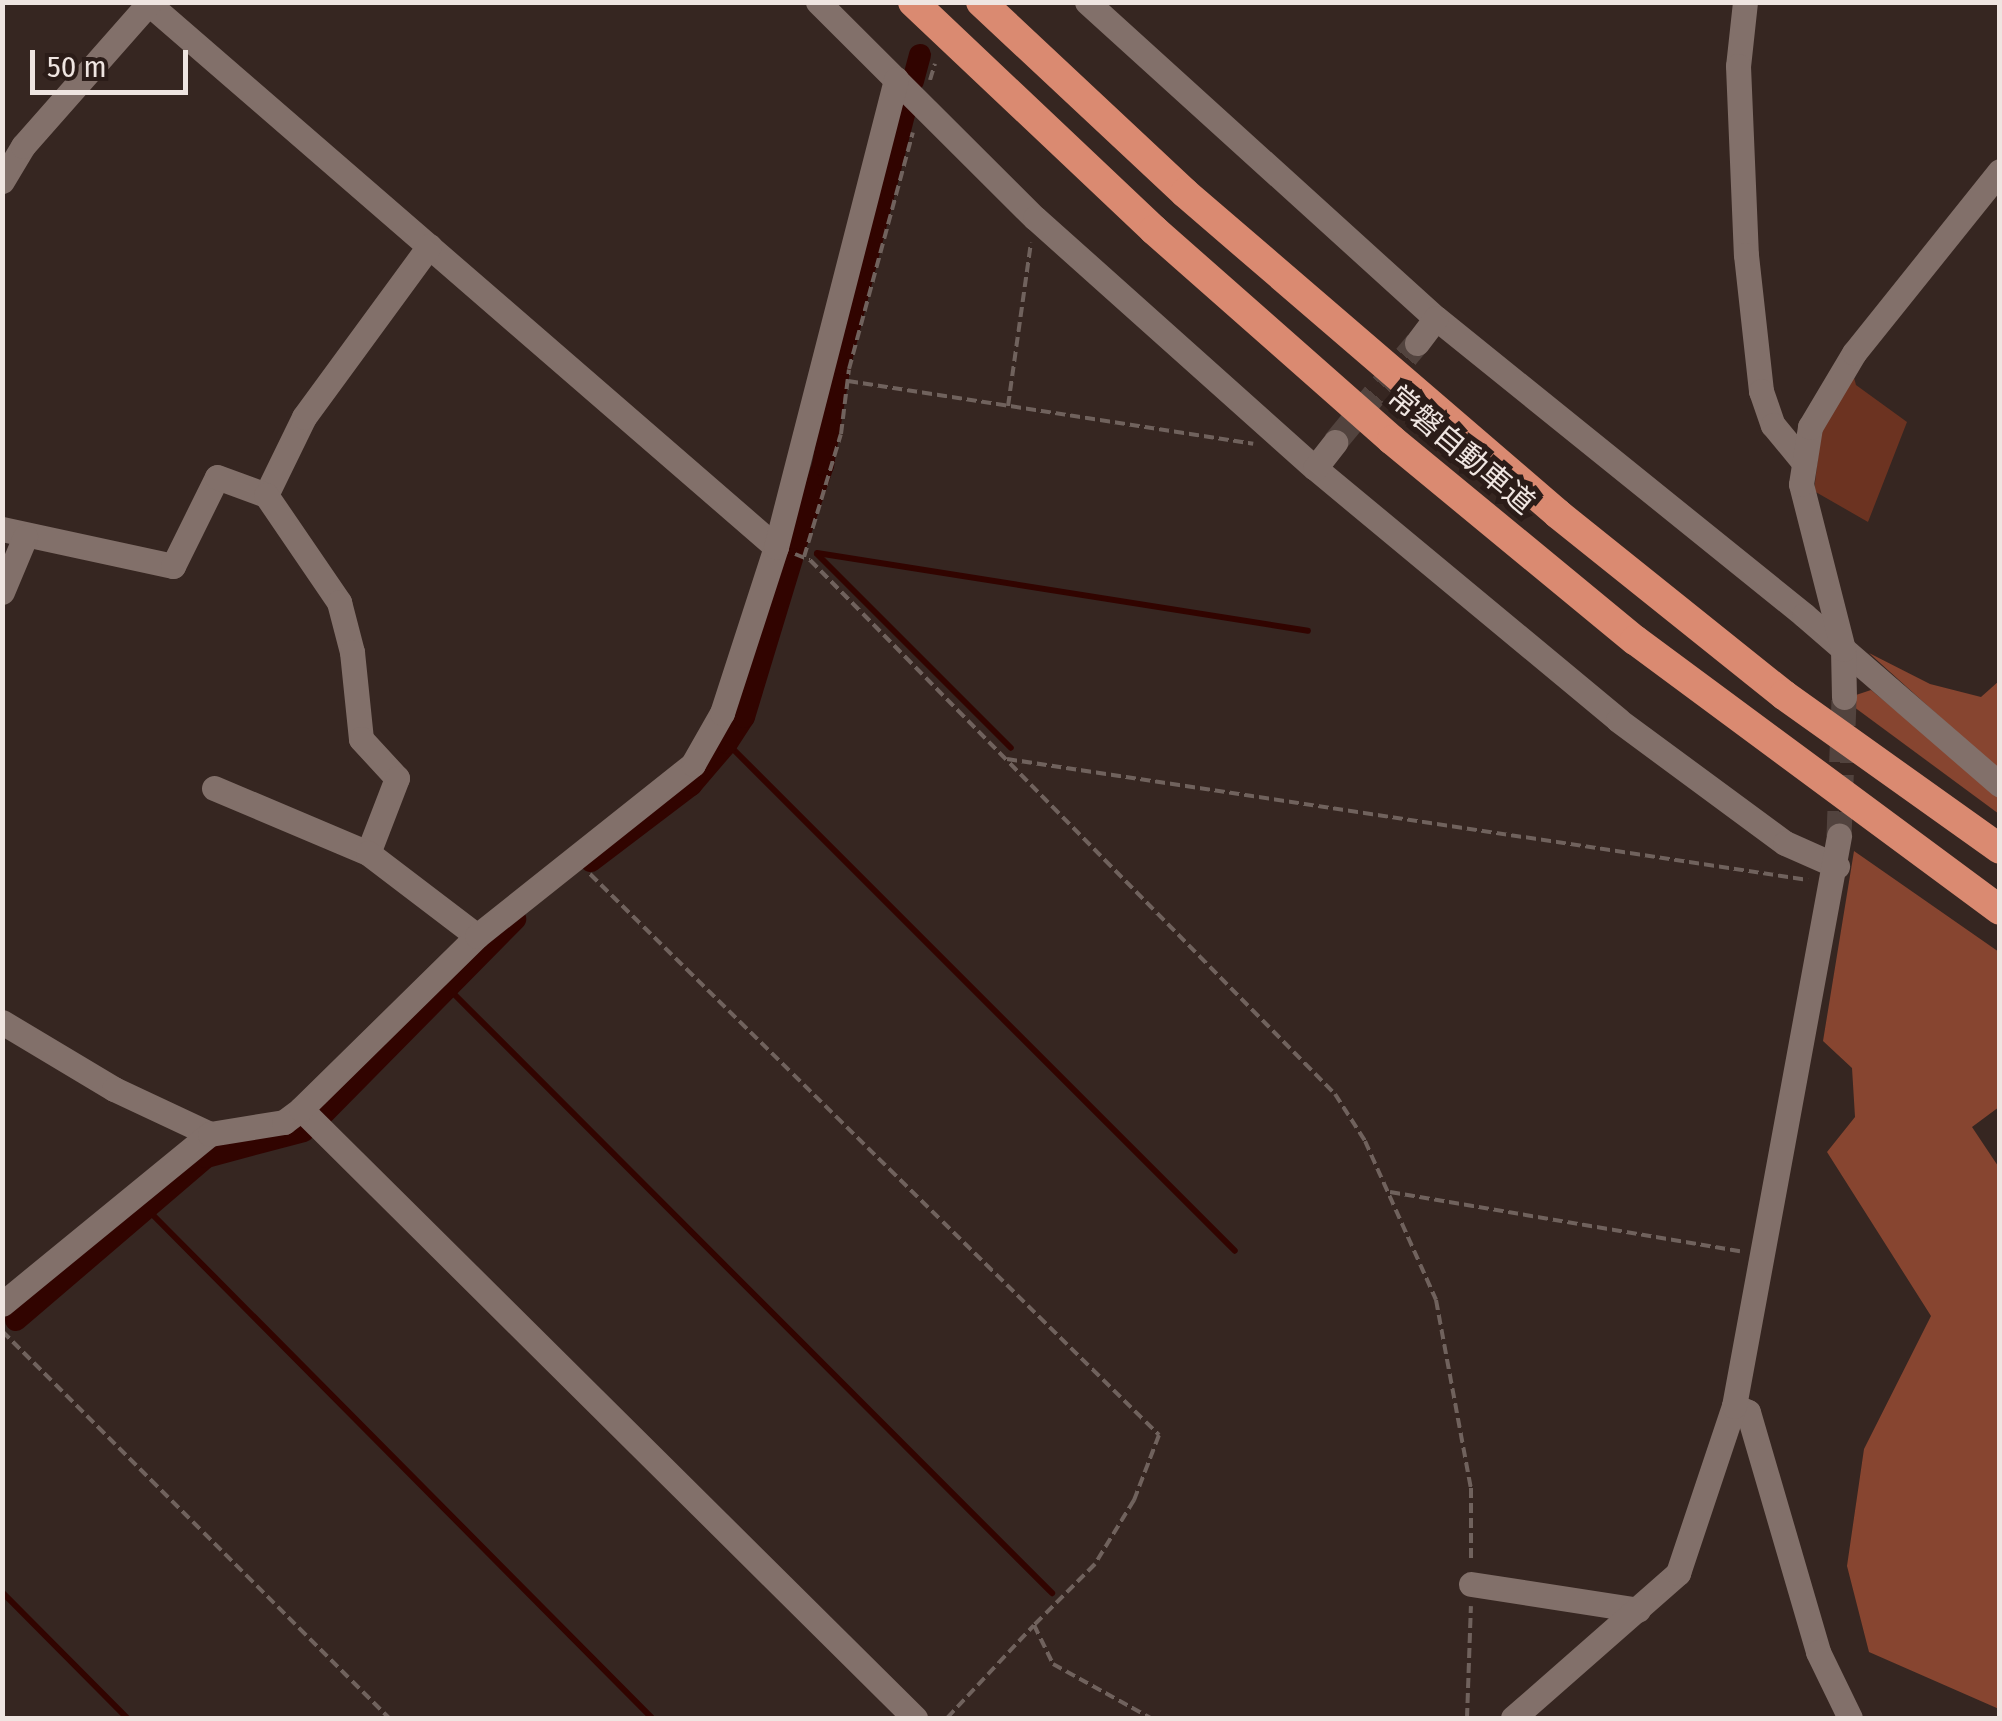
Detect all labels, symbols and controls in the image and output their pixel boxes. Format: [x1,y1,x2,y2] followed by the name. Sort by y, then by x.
[35,30,192,92] scale bar
[47,49,107,85] text: 50 m
[1380,378,1542,522] street label: 常磐自動車道

